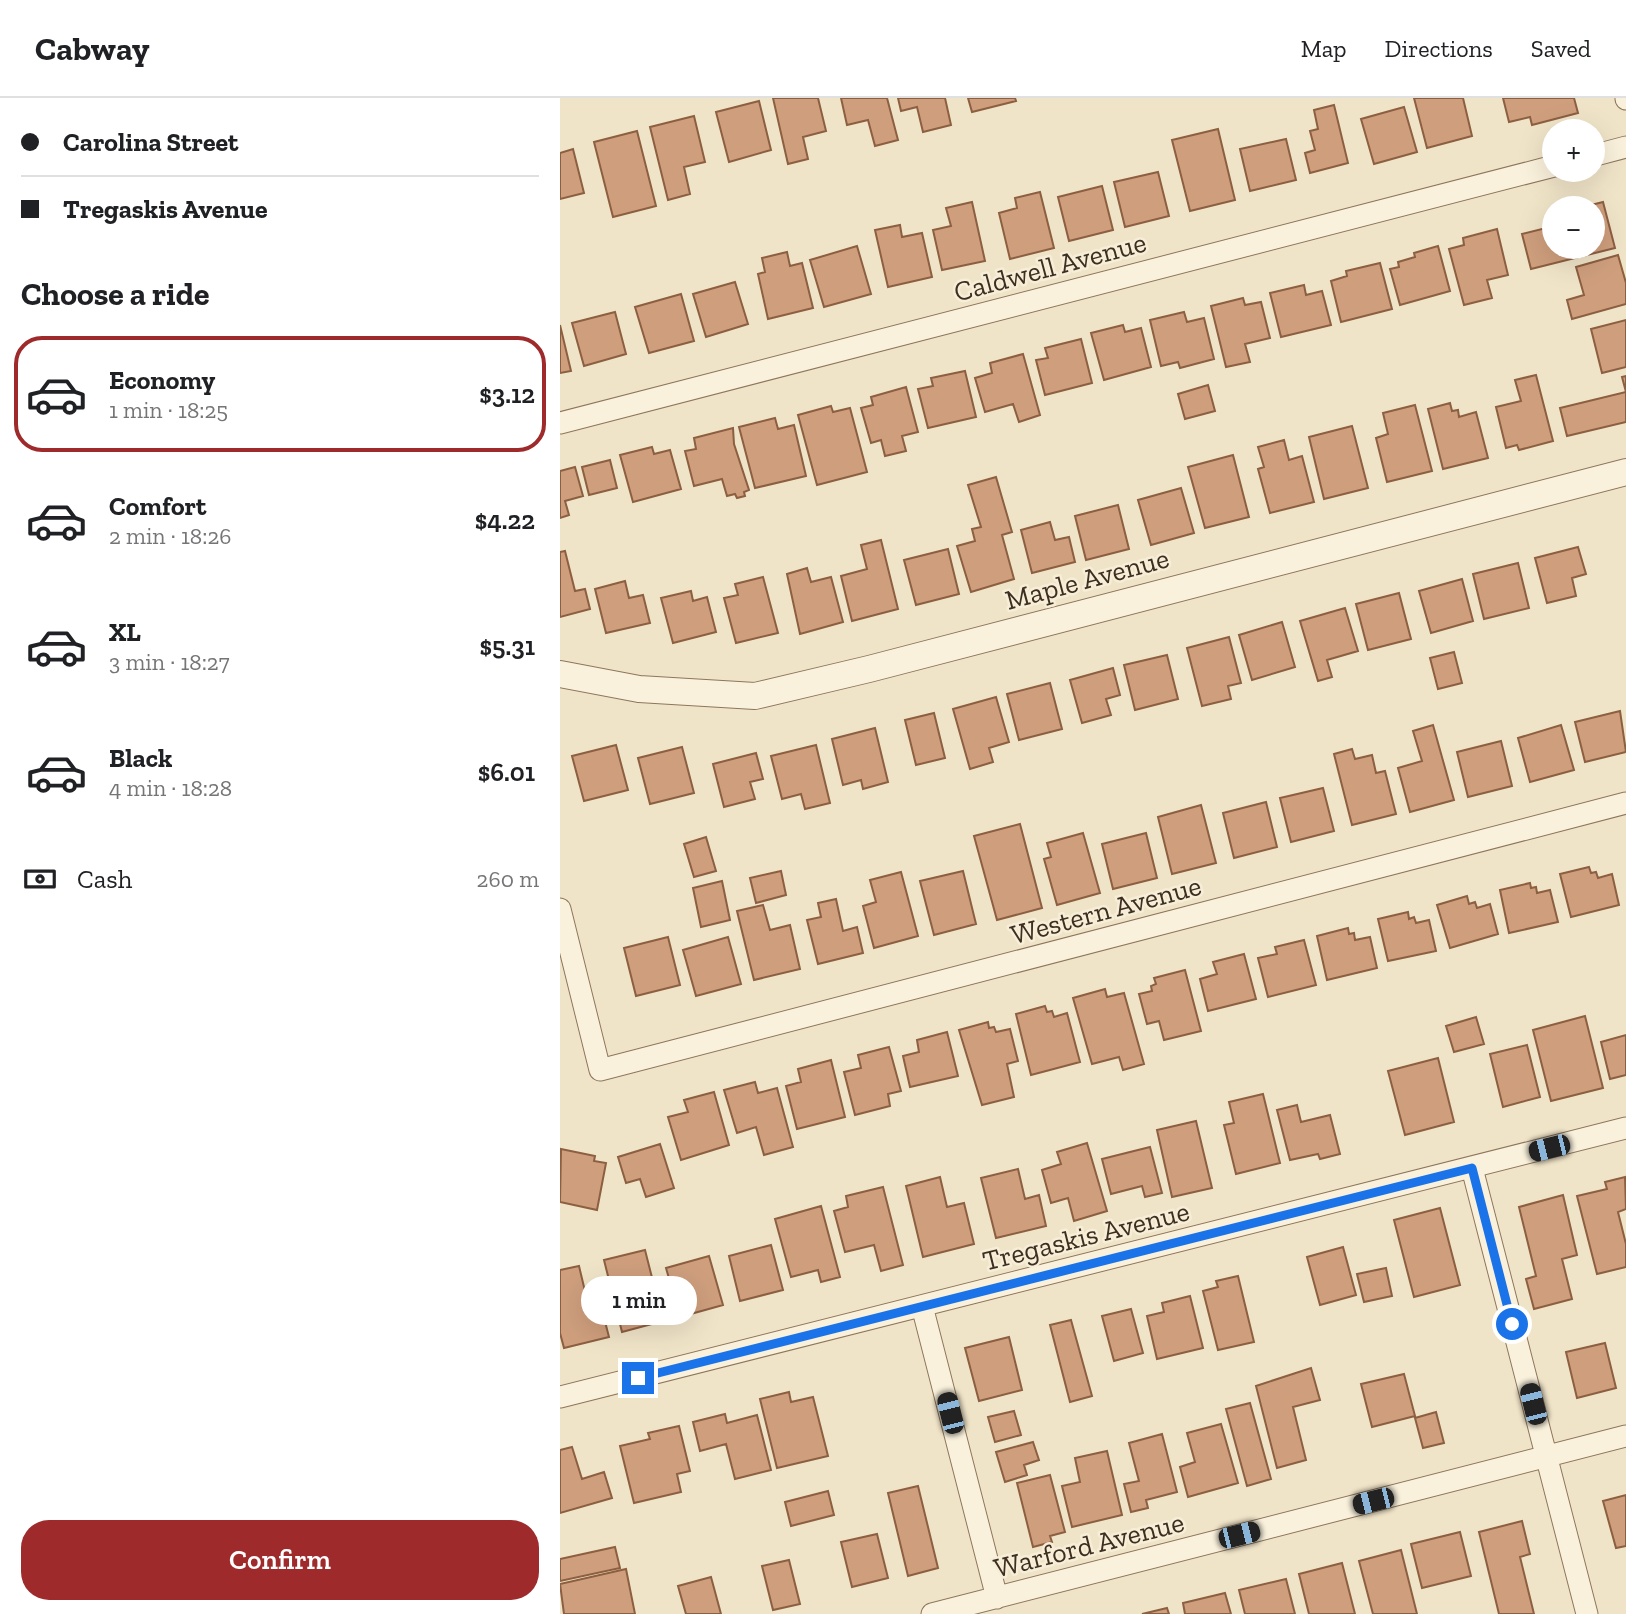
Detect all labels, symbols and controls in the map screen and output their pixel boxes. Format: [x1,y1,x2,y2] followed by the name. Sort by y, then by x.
[35,29,149,68] text: Cabway
[1301,34,1347,63] text: Map
[1385,34,1493,63] text: Directions
[1531,34,1591,63] text: Saved
[1542,119,1605,259] map controls
[1542,119,1605,182] button: +
[63,126,238,158] text: Carolina Street
[63,193,268,225] text: Tregaskis Avenue
[1542,196,1605,259] button: −
[950,225,1150,309] street label: Caldwell Avenue
[21,275,209,313] text: Choose a ride
[25,363,88,426] icon: car
[109,364,215,396] text: Economy
[479,378,535,410] text: $3.12
[109,396,228,424] text: 1 min · 18:25
[25,489,88,552] icon: car
[109,490,206,522] text: Comfort
[475,504,535,536] text: $4.22
[109,522,231,550] text: 2 min · 18:26
[1002,541,1172,617] street label: Maple Avenue
[25,615,88,678] icon: car
[109,616,141,648] text: XL
[479,630,535,662] text: $5.31
[109,648,229,676] text: 3 min · 18:27
[25,741,88,804] icon: car
[109,742,172,774] text: Black
[478,756,535,788] text: $6.01
[109,774,232,802] text: 4 min · 18:28
[21,860,59,898] icon: cash
[77,863,132,895] text: Cash
[477,865,539,893] text: 260 m
[1007,869,1205,951] street label: Western Avenue
[1527,1133,1572,1163] car
[979,1194,1193,1278] street label: Tregaskis Avenue
[580,1276,696,1326] callout: 1 min
[612,1286,666,1314] text: 1 min
[1496,1308,1528,1340] route start
[622,1362,654,1394] route end
[1518,1381,1549,1427] car
[935,1390,966,1436] car
[1351,1486,1396,1516] car
[991,1505,1187,1585] street label: Warford Avenue
[21,1520,539,1600] button: Confirm
[1217,1520,1262,1550] car

